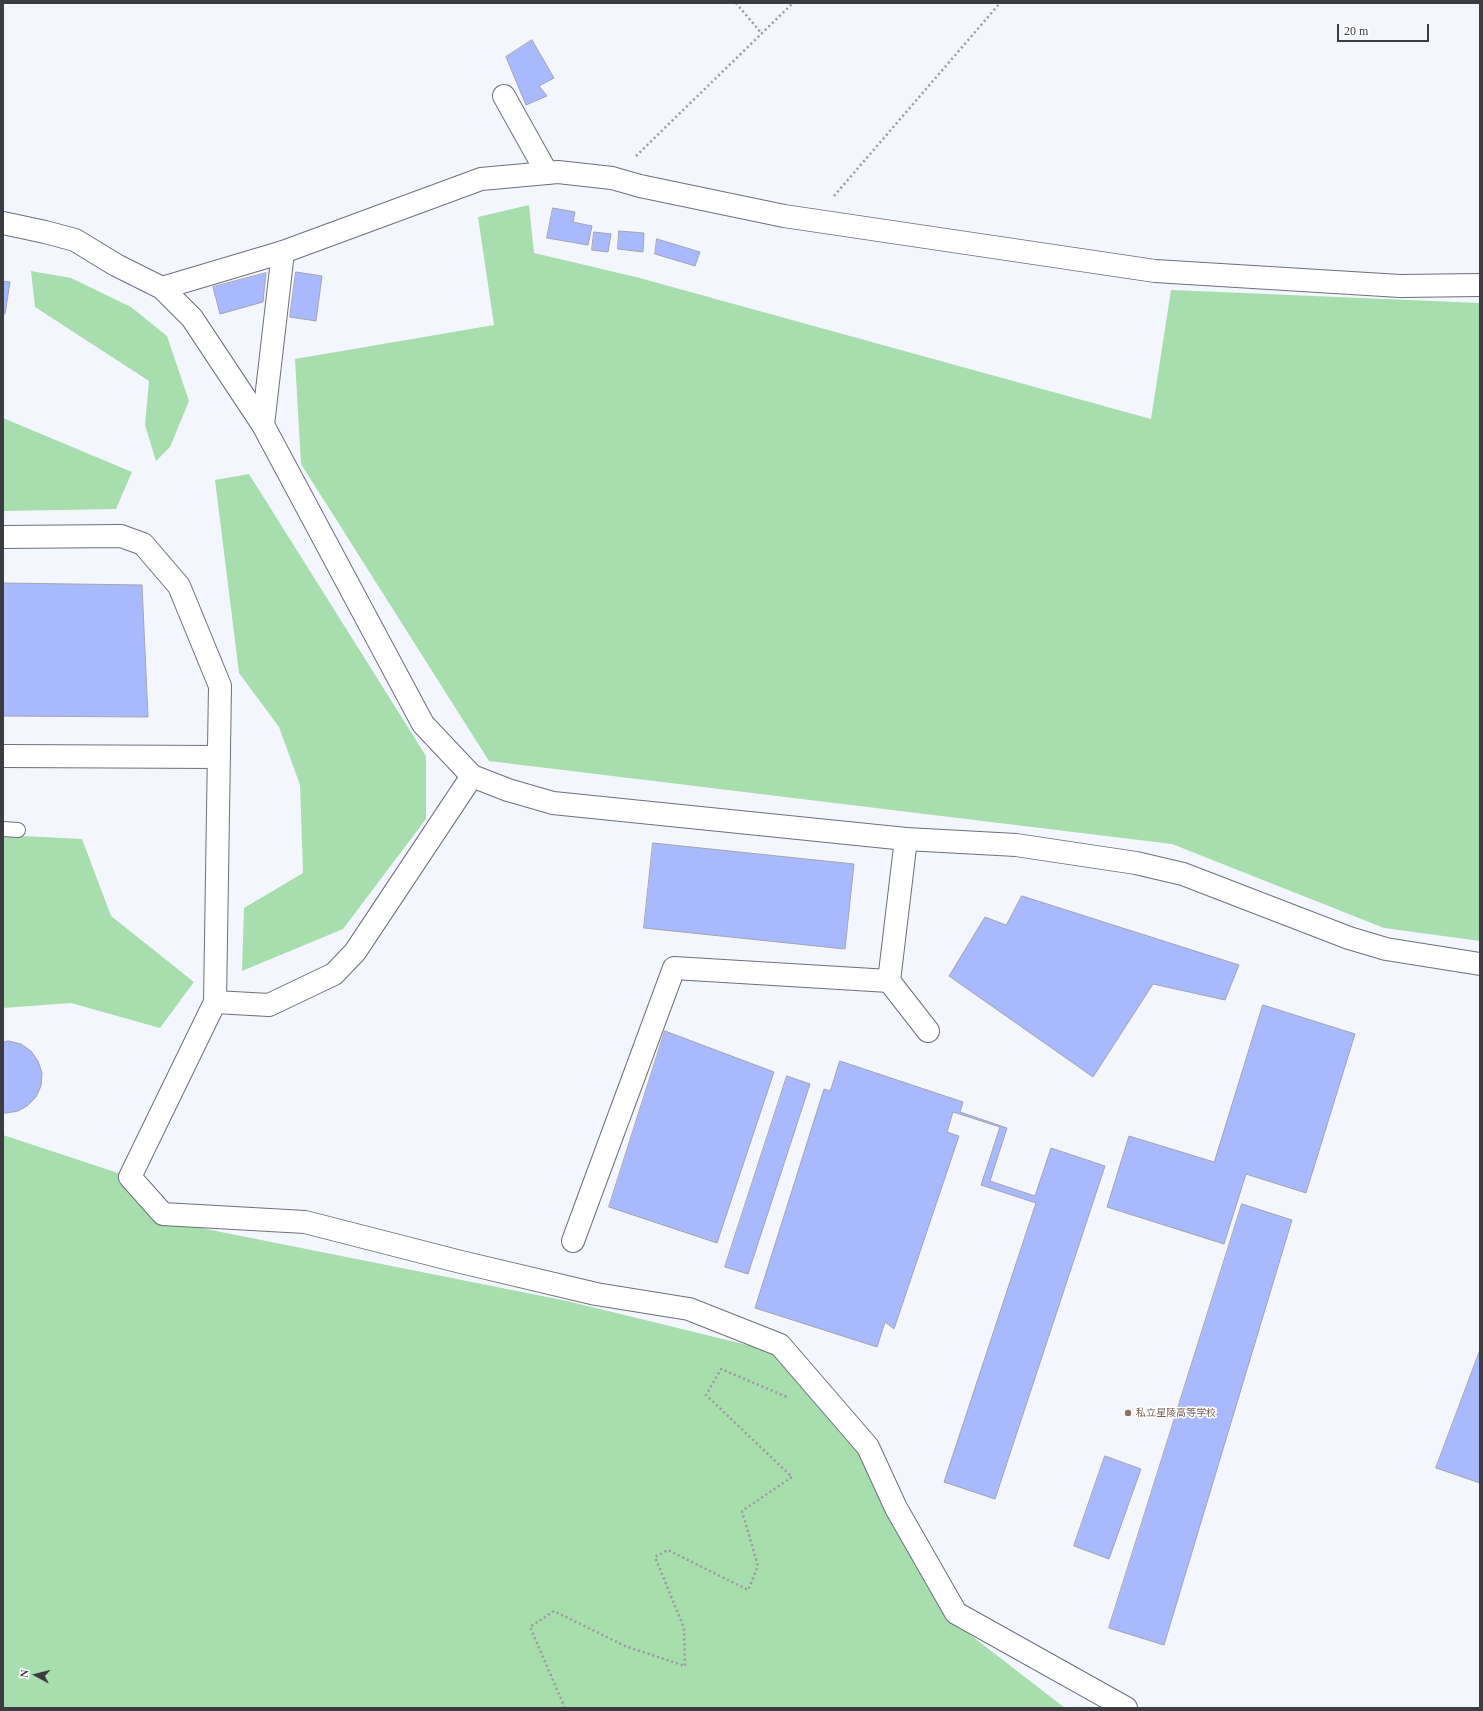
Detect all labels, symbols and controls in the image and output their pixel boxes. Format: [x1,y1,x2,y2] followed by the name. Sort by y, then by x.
[1339,16,1431,42] scale bar
[1344,24,1368,38] text: 20 m
[1136,1407,1216,1419] place label: 私立星陵高等学校
[1123,1408,1133,1418] marker: 私立星陵高等学校
[16,1655,56,1695] north arrow
[18,1669,31,1678] text: N

